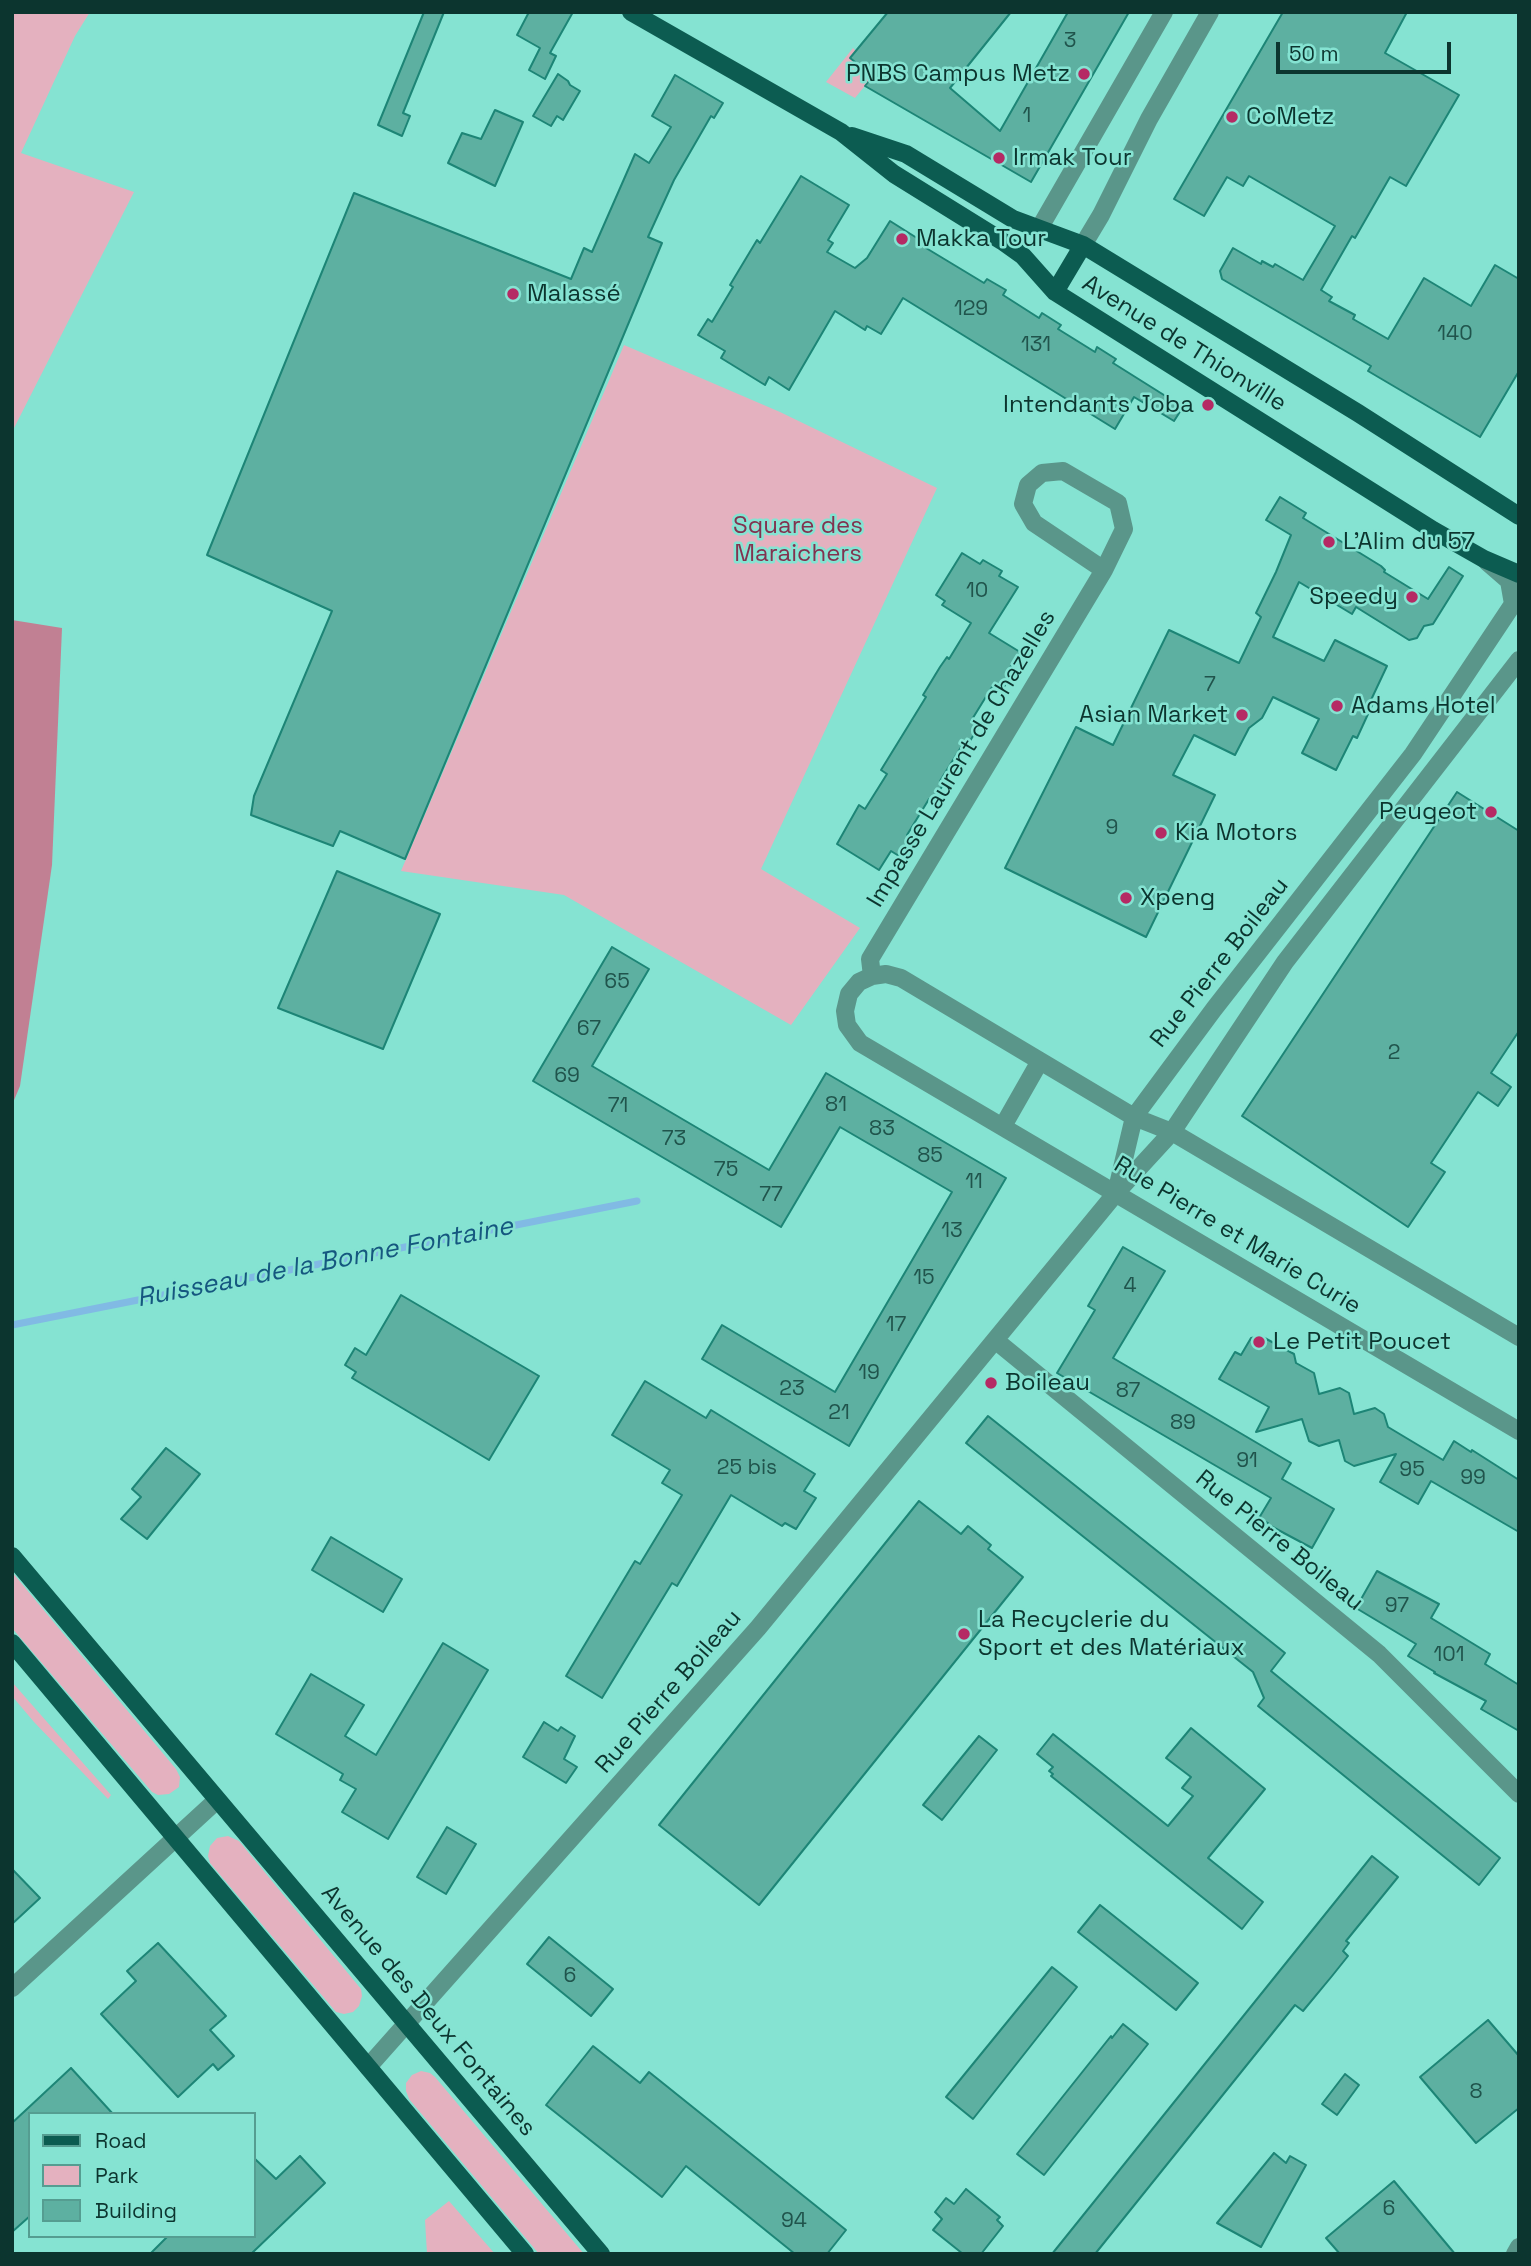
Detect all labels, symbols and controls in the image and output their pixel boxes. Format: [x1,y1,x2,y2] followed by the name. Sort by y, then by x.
[1064,28,1076,54] house number: 3
[1279,28,1454,72] scale bar
[1289,40,1339,67] text: 50 m
[846,60,1070,88] place label: PNBS Campus Metz
[1076,66,1092,82] marker: PNBS Campus Metz
[1023,103,1031,129] house number: 1
[1246,103,1334,131] place label: CoMetz
[1224,109,1240,125] marker: CoMetz
[1013,144,1132,172] place label: Irmak Tour
[991,150,1007,166] marker: Irmak Tour
[916,225,1046,253] place label: Makka Tour
[894,231,910,247] marker: Makka Tour
[1077,269,1291,419] street label: Avenue de Thionville
[527,280,621,308] place label: Malassé
[505,286,521,302] marker: Malassé
[954,296,988,322] house number: 129
[1437,321,1473,347] house number: 140
[1021,332,1051,358] house number: 131
[1003,391,1194,419] place label: Intendants Joba
[1200,397,1216,413] marker: Intendants Joba
[733,512,863,568] park label: Square des Maraichers
[1343,528,1475,556] place label: L'Alim du 57
[1321,534,1337,550] marker: L'Alim du 57
[966,578,988,604] house number: 10
[1309,583,1398,611] place label: Speedy
[1404,589,1420,605] marker: Speedy
[862,605,1062,913] street label: Impasse Laurent de Chazelles
[1204,672,1216,698] house number: 7
[1351,692,1496,720] place label: Adams Hotel
[1329,698,1345,714] marker: Adams Hotel
[1079,701,1228,729] place label: Asian Market
[1234,707,1250,723] marker: Asian Market
[1379,798,1477,826] place label: Peugeot
[1483,804,1499,820] marker: Peugeot
[1106,815,1118,841] house number: 9
[1175,819,1298,847] place label: Kia Motors
[1153,825,1169,841] marker: Kia Motors
[1145,872,1295,1054] street label: Rue Pierre Boileau
[1140,884,1215,912] place label: Xpeng
[1118,890,1134,906] marker: Xpeng
[604,969,630,995] house number: 65
[577,1016,601,1042] house number: 67
[1388,1040,1400,1066] house number: 2
[554,1063,580,1089] house number: 69
[825,1092,847,1118] house number: 81
[608,1093,628,1119] house number: 71
[869,1116,895,1142] house number: 83
[662,1126,686,1152] house number: 73
[917,1143,943,1169] house number: 85
[1108,1151,1366,1321] street label: Rue Pierre et Marie Curie
[714,1157,738,1183] house number: 75
[965,1169,983,1195] house number: 11
[759,1182,783,1208] house number: 77
[134,1211,516,1315] water label: Ruisseau de la Bonne Fontaine
[941,1218,963,1244] house number: 13
[913,1265,935,1291] house number: 15
[1123,1273,1137,1299] house number: 4
[886,1312,906,1338] house number: 17
[1273,1328,1451,1356] place label: Le Petit Poucet
[1251,1334,1267,1350] marker: Le Petit Poucet
[858,1360,880,1386] house number: 19
[1005,1369,1090,1397] place label: Boileau
[983,1375,999,1391] marker: Boileau
[779,1376,805,1402] house number: 23
[1116,1378,1140,1404] house number: 87
[828,1400,850,1426] house number: 21
[1170,1410,1196,1436] house number: 89
[1236,1448,1258,1474] house number: 91
[717,1455,777,1481] house number: 25 bis
[1399,1457,1425,1483] house number: 95
[1189,1464,1369,1618] street label: Rue Pierre Boileau
[1460,1465,1486,1491] house number: 99
[1385,1593,1409,1619] house number: 97
[590,1604,748,1780] street label: Rue Pierre Boileau
[978,1606,1245,1662] place label: La Recyclerie du Sport et des Matériaux
[956,1626,972,1642] marker: La Recyclerie du Sport et des Matériaux
[1433,1642,1465,1668] house number: 101
[314,1880,542,2142] street label: Avenue des Deux Fontaines
[564,1963,576,1989] house number: 6
[1469,2079,1483,2105] house number: 8
[28,2112,256,2238] legend
[95,2127,147,2154] text: Road
[95,2162,139,2189] text: Park
[1383,2196,1395,2222] house number: 6
[95,2197,177,2224] text: Building
[781,2208,807,2234] house number: 94

